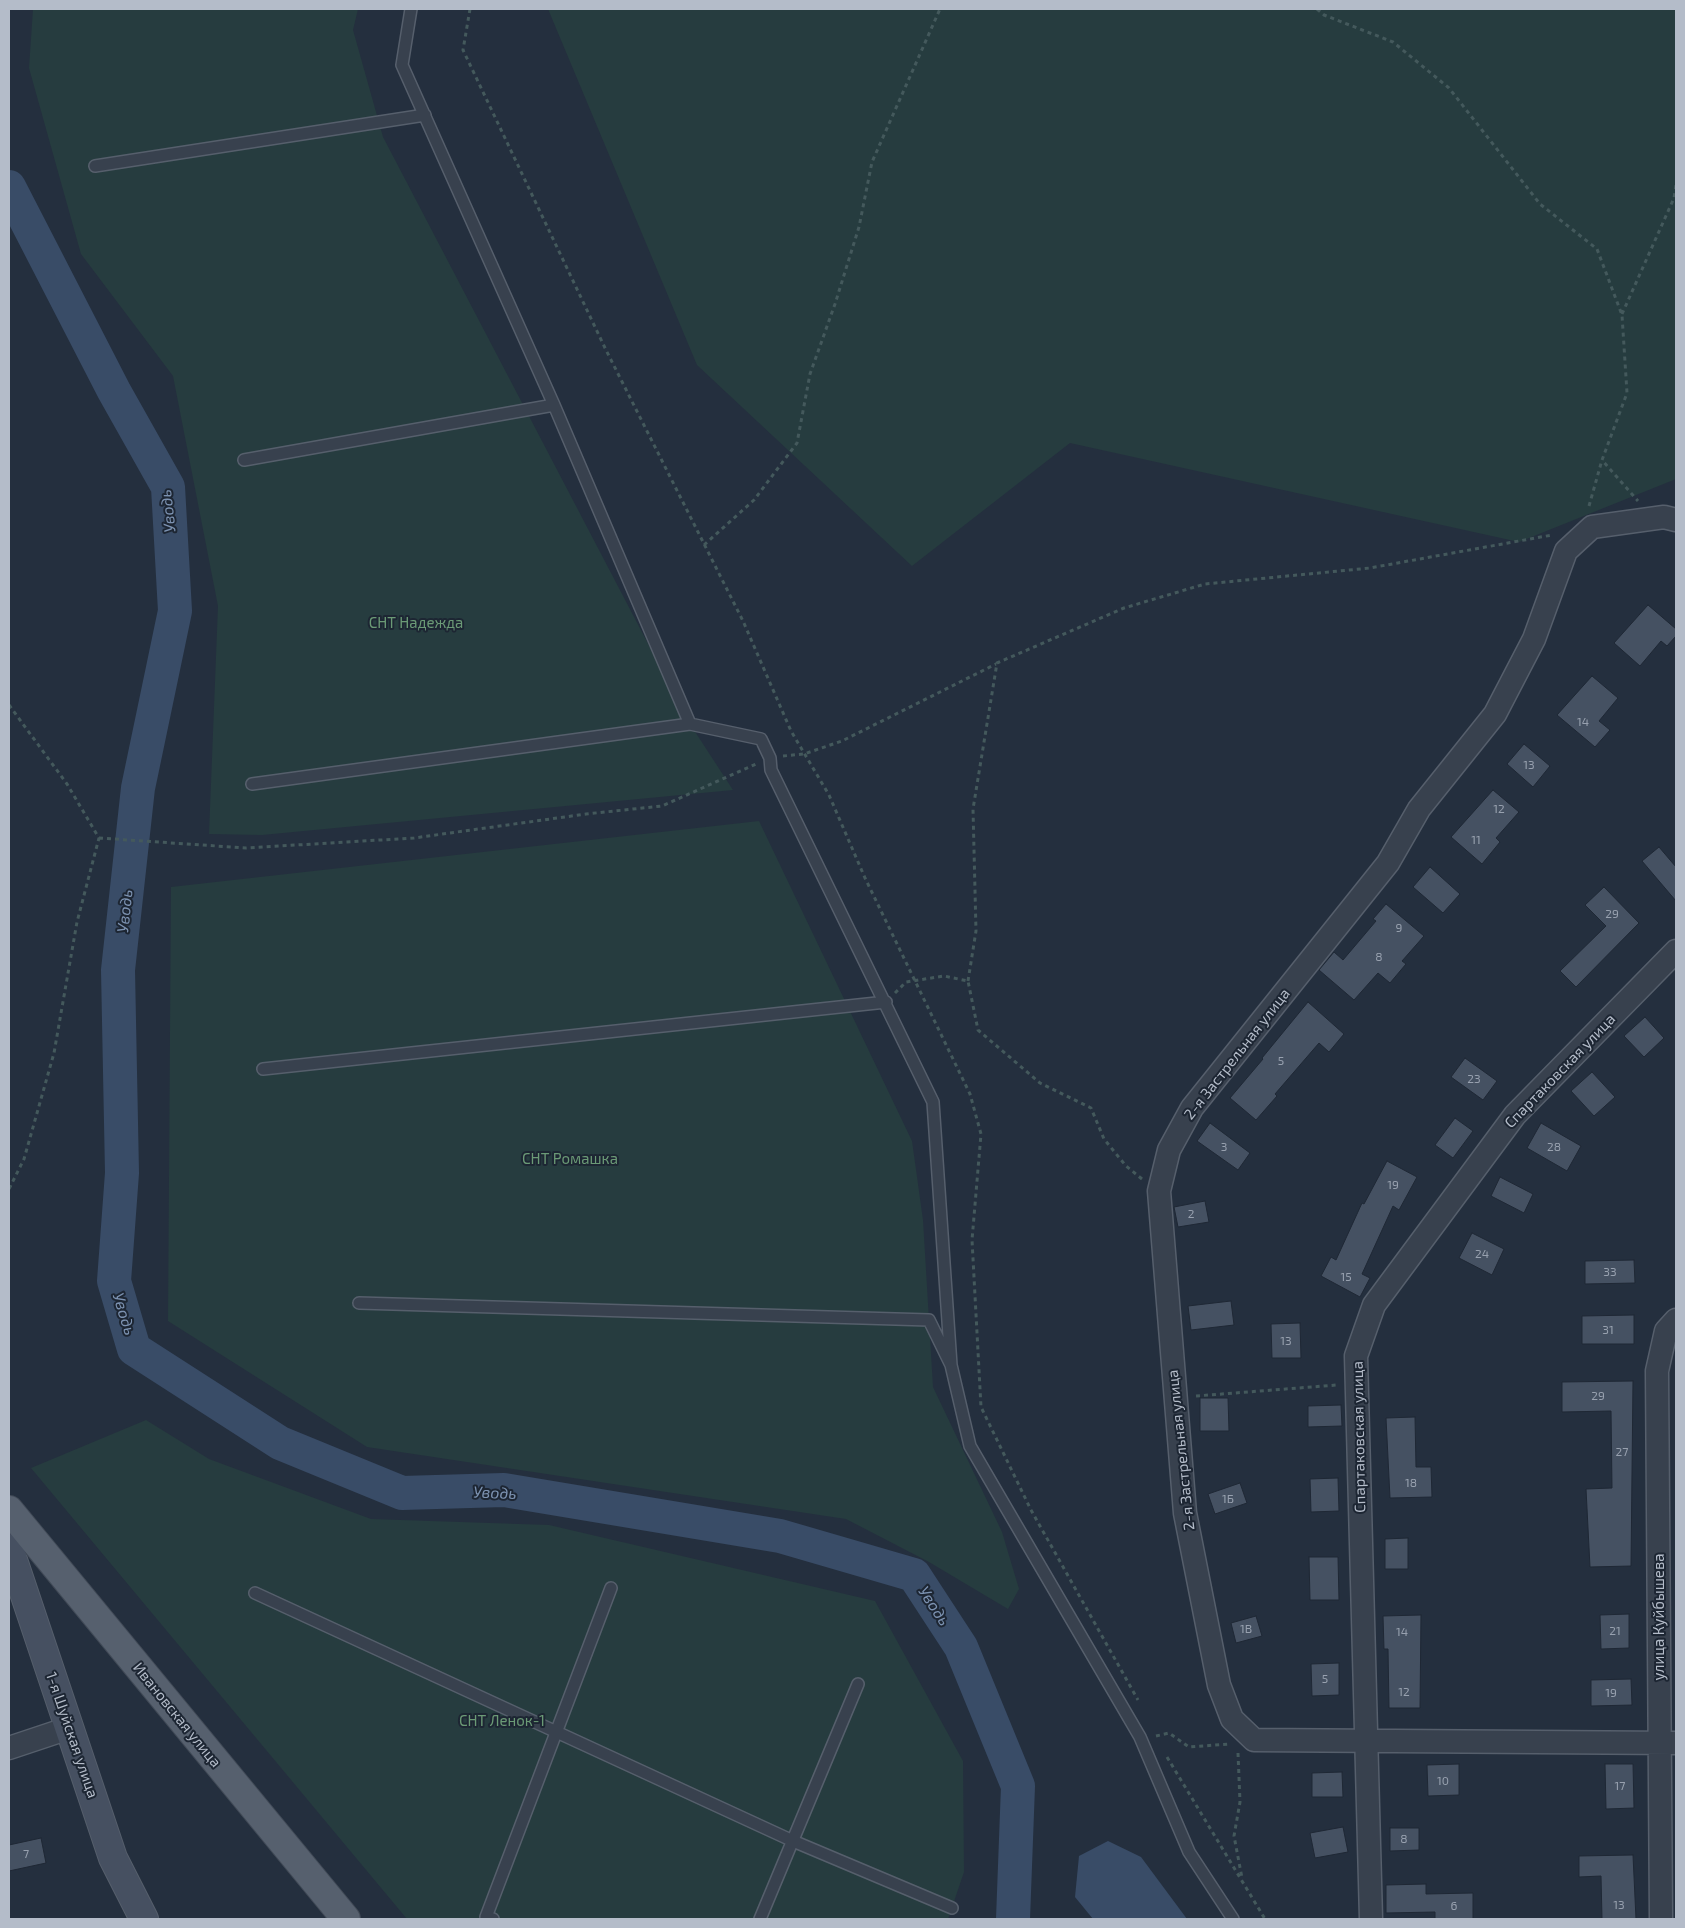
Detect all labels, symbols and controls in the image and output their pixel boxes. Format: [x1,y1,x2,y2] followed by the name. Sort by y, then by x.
[156,488,180,534] water label: Уводь
[369,614,463,632] park label: СНТ Надежда
[1577,715,1589,729] house number: 14
[1523,758,1535,772] house number: 13
[1493,802,1505,816] house number: 12
[1471,833,1481,847] house number: 11
[113,888,137,934] water label: Уводь
[1605,907,1619,921] house number: 29
[1396,921,1402,935] house number: 9
[1375,950,1383,964] house number: 8
[1180,985,1294,1123] street label: 2-я Застрельная улица
[1501,1010,1619,1132] street label: Спартаковская улица
[1278,1054,1284,1068] house number: 5
[1467,1072,1481,1086] house number: 23
[1221,1140,1227,1154] house number: 3
[1547,1140,1561,1154] house number: 28
[522,1150,618,1168] park label: СНТ Ромашка
[1387,1178,1399,1192] house number: 19
[1188,1207,1194,1221] house number: 2
[1475,1247,1489,1261] house number: 24
[1603,1265,1617,1279] house number: 33
[1340,1270,1352,1284] house number: 15
[108,1290,140,1338] water label: Уводь
[1602,1323,1614,1337] house number: 31
[1280,1334,1292,1348] house number: 13
[1349,1361,1369,1513] street label: Спартаковская улица
[1164,1369,1198,1531] street label: 2-я Застрельная улица
[1591,1389,1605,1403] house number: 29
[1616,1445,1628,1459] house number: 27
[1405,1476,1417,1490] house number: 18
[473,1483,517,1503] water label: Уводь
[1222,1492,1234,1506] house number: 1Б
[1650,1553,1668,1681] street label: улица Куйбышева
[914,1583,954,1629] water label: Уводь
[1240,1622,1252,1636] house number: 1В
[1609,1624,1621,1638] house number: 21
[1396,1625,1408,1639] house number: 14
[129,1659,225,1771] street label: Ивановская улица
[42,1670,102,1800] street label: 1-я Шуйская улица
[1322,1672,1328,1686] house number: 5
[1398,1685,1410,1699] house number: 12
[1605,1686,1617,1700] house number: 19
[459,1712,545,1730] park label: СНТ Ленок-1
[1437,1774,1449,1788] house number: 10
[1615,1779,1625,1793] house number: 17
[1400,1832,1408,1846] house number: 8
[23,1847,29,1861] house number: 7
[1613,1898,1625,1912] house number: 13
[1451,1899,1457,1913] house number: 6

